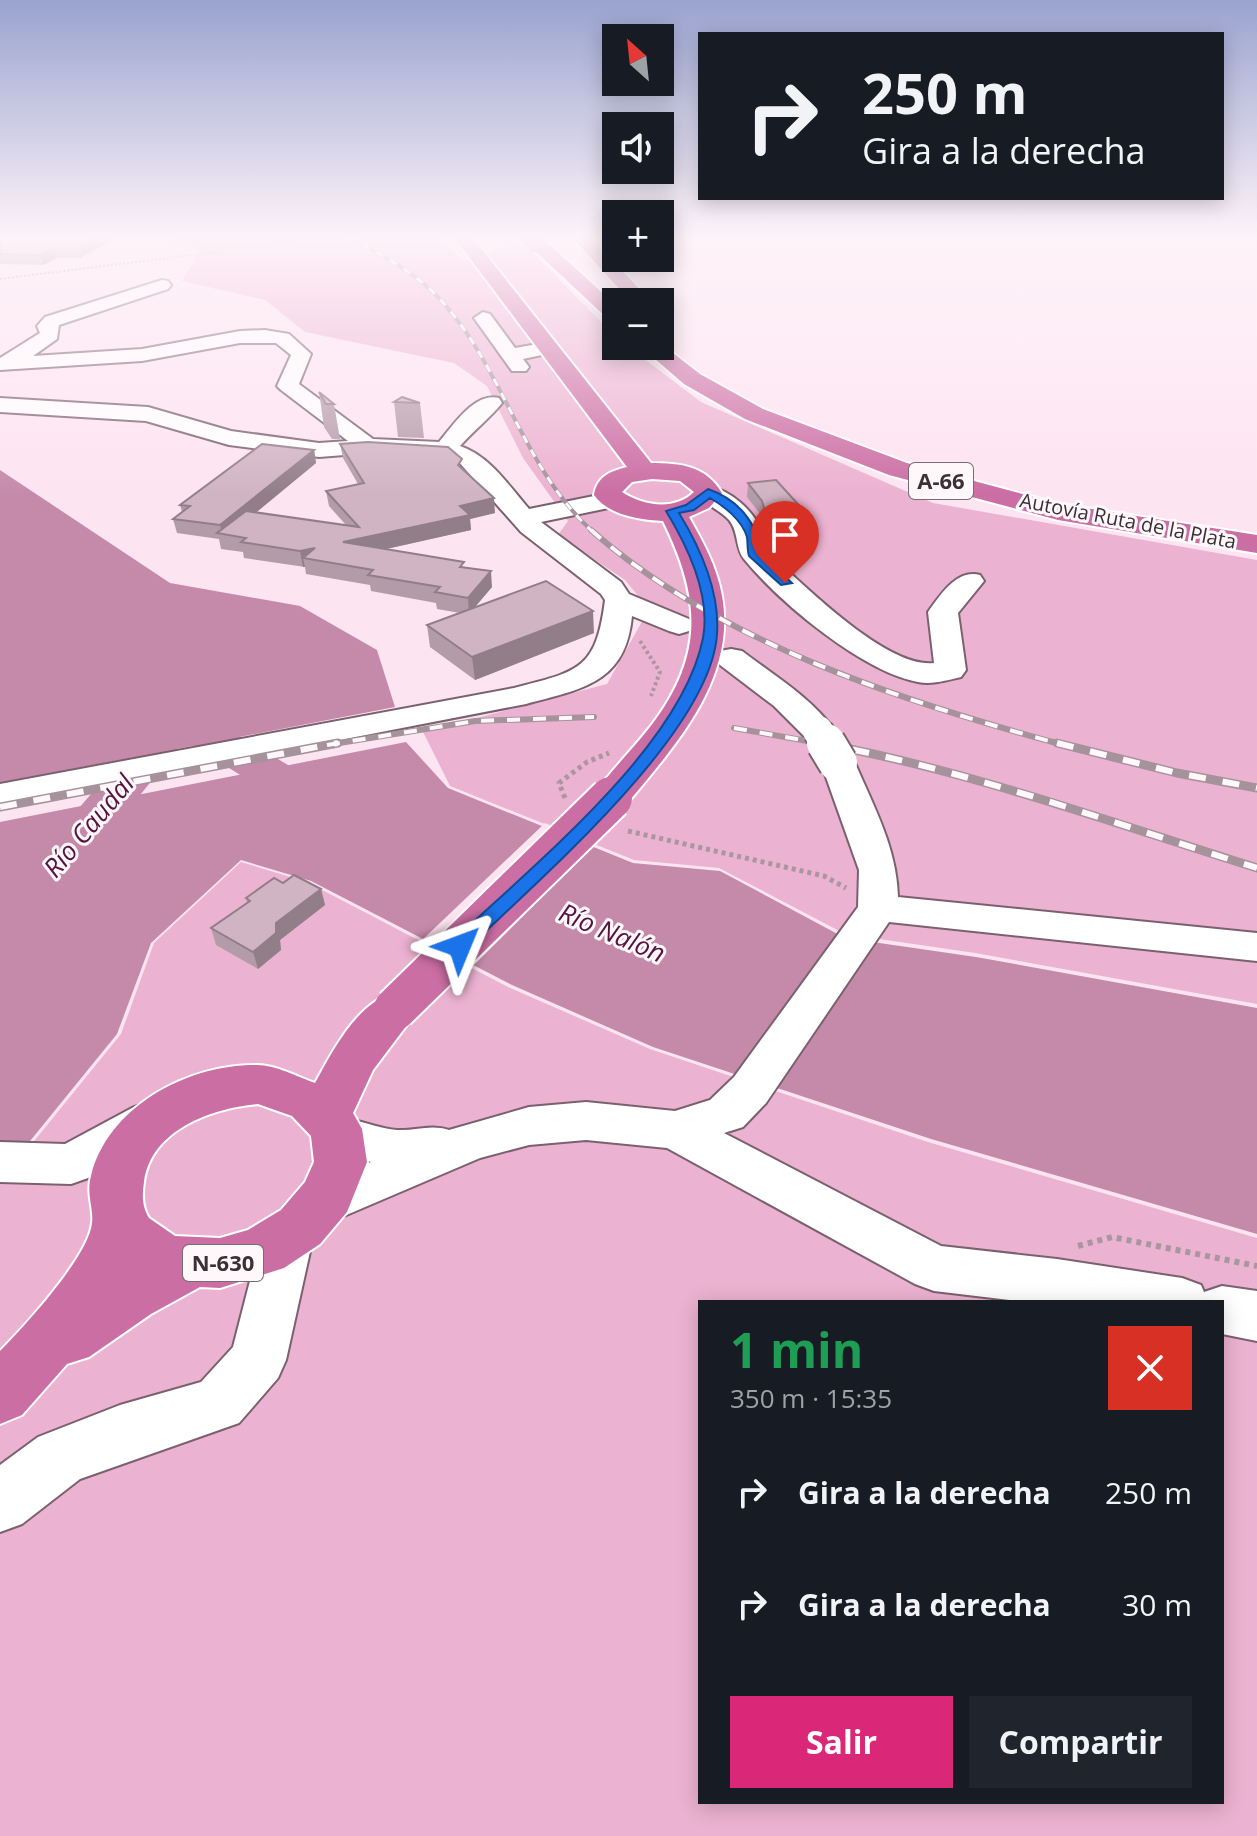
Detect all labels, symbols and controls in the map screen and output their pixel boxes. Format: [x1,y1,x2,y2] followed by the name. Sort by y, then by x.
[602,24,674,96] north arrow
[602,24,674,360] map controls
[862,54,1028,130] text: 250 m
[730,64,834,168] icon: right
[602,112,674,184] button: sound
[862,126,1146,175] text: Gira a la derecha
[602,200,674,272] button: +
[602,288,674,360] button: −
[909,463,973,499] road number: A-66
[1018,486,1239,555] street label: Autovía Ruta de la Plata
[751,501,819,583] pin
[763,513,807,557] icon: arrive
[35,765,143,884] water label: Río Caudal
[554,894,671,971] water label: Río Nalón
[418,904,502,988] position arrow
[183,1245,263,1281] road number: N-630
[730,1317,863,1382] text: 1 min
[1108,1326,1192,1410] button: close
[730,1380,892,1416] text: 350 m · 15:35
[730,1470,774,1514] icon: right
[798,1472,1051,1513] text: Gira a la derecha
[1105,1472,1192,1513] text: 250 m
[730,1582,774,1626] icon: right
[798,1584,1051,1625] text: Gira a la derecha
[1122,1584,1192,1625] text: 30 m
[730,1696,953,1788] button: Salir
[969,1696,1192,1788] button: Compartir

